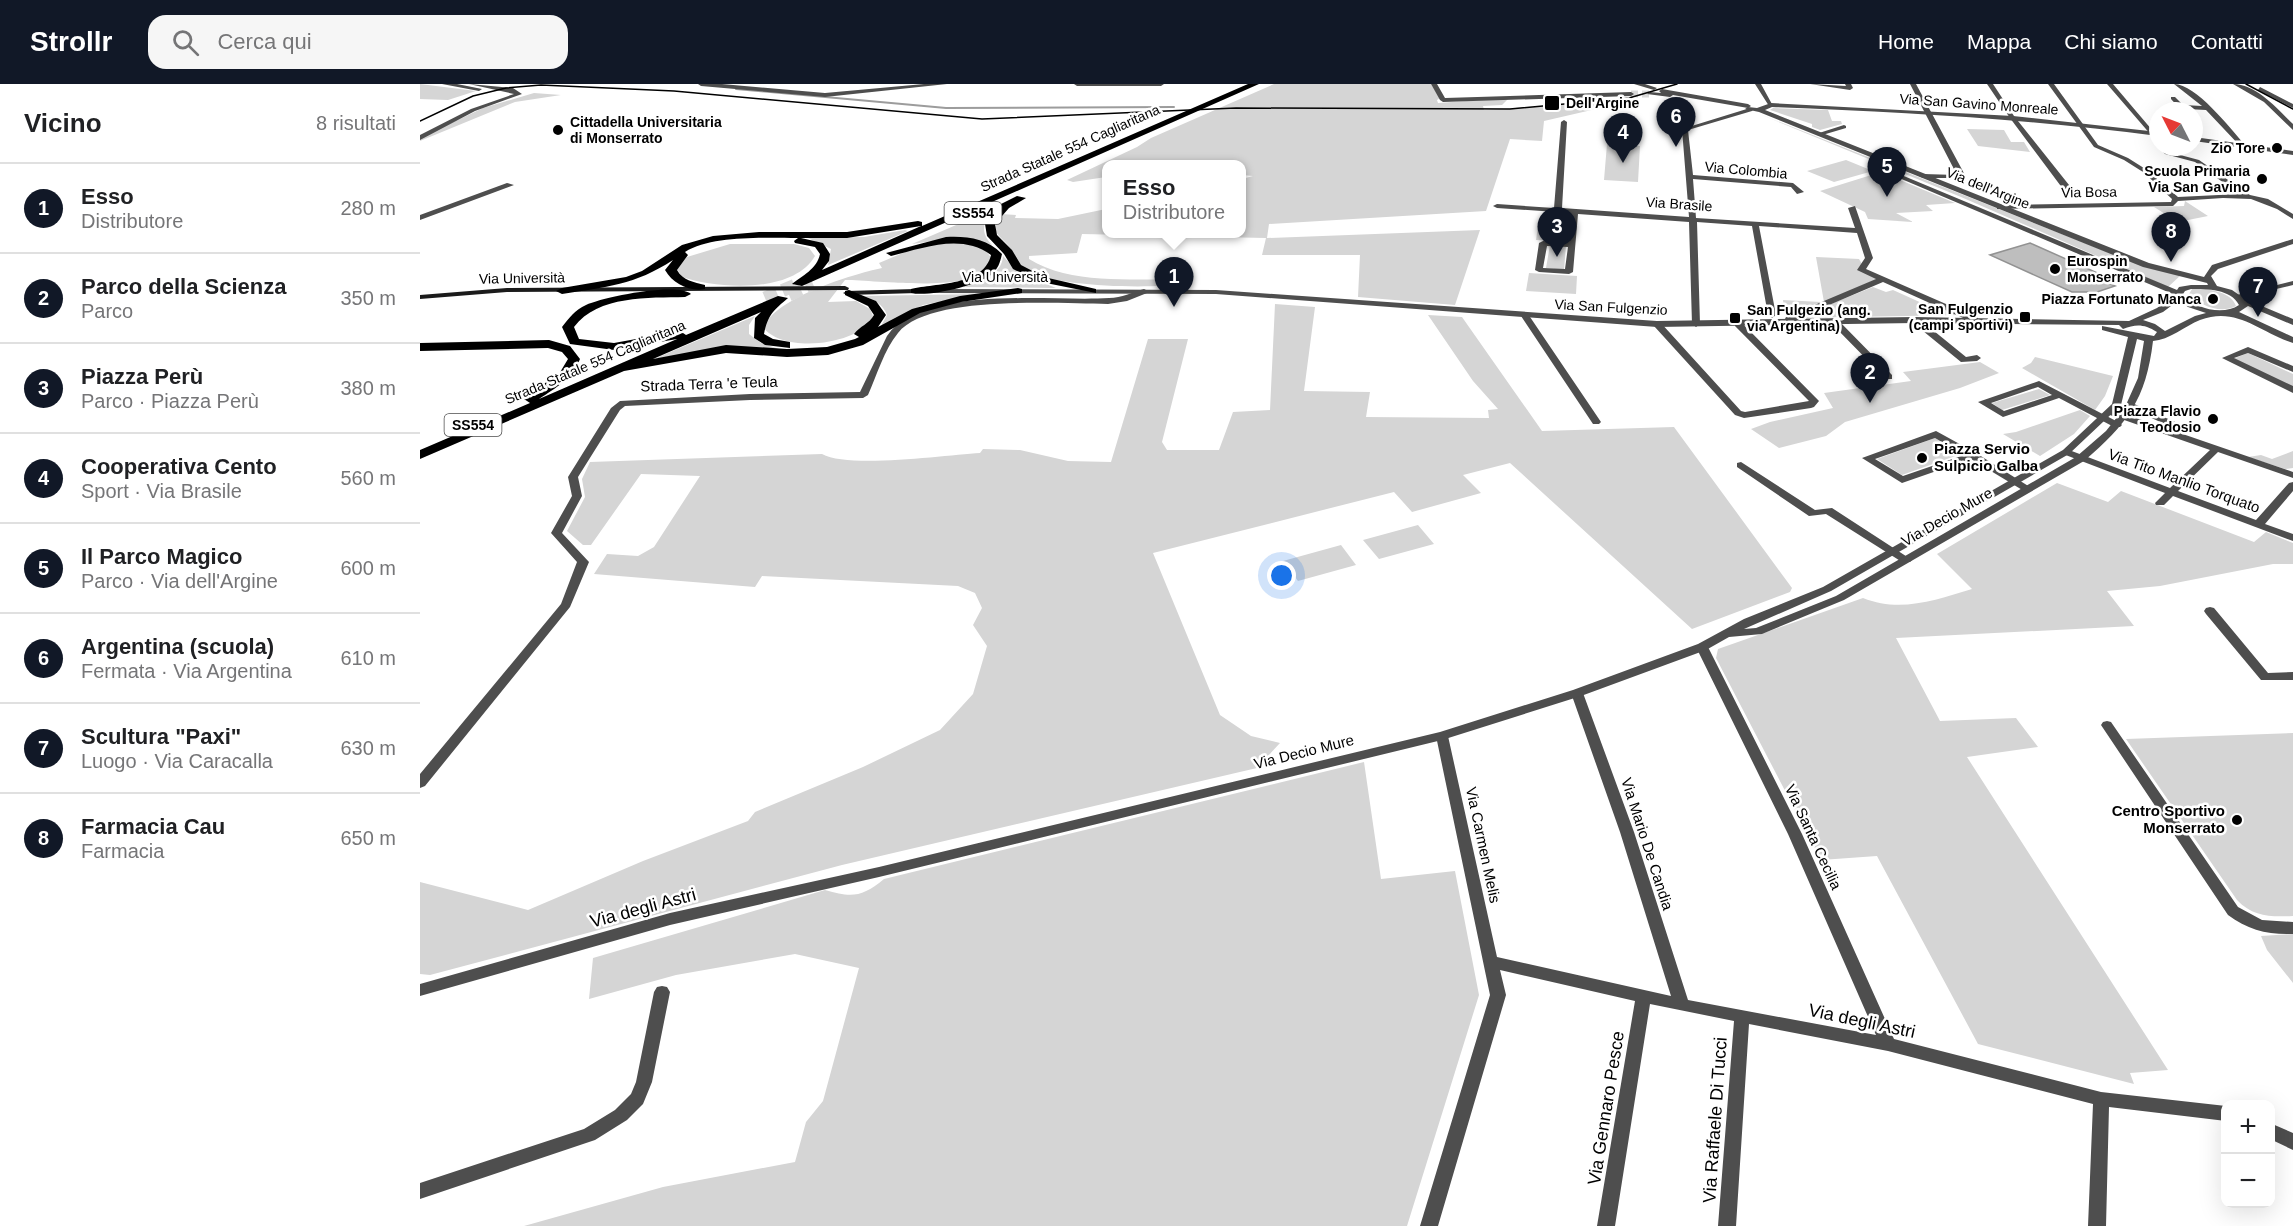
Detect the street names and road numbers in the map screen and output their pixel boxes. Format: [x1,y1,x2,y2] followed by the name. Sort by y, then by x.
[1899,90,2059,118] street label: Via San Gavino Monreale
[978,101,1162,195] street label: Strada Statale 554 Cagliaritana
[1704,158,1788,182] street label: Via Colombia
[1944,164,2032,212] street label: Via dell'Argine
[2061,184,2117,200] street label: Via Bosa
[1645,194,1713,214] street label: Via Brasile
[944,202,1002,224] road number: SS554
[479,269,565,287] street label: Via Università
[962,269,1048,285] street label: Via Università
[1554,296,1668,318] street label: Via San Fulgenzio
[502,317,688,407] street label: Strada Statale 554 Cagliaritana
[640,373,779,394] street label: Strada Terra 'e Teula
[445,414,502,436] road number: SS554
[2106,445,2262,516] street label: Via Tito Manlio Torquato
[1898,484,1995,549] street label: Via Decio Mure
[1252,731,1356,772] street label: Via Decio Mure
[1618,776,1677,913] street label: Via Mario De Candia
[1782,782,1846,893] street label: Via Santa Cecilia
[1463,785,1504,904] street label: Via Carmen Melis
[588,884,698,932] street label: Via degli Astri
[1807,1000,1917,1042] street label: Via degli Astri
[1584,1030,1628,1186] street label: Via Gennaro Pesce
[1699,1036,1731,1204] street label: Via Raffaele Di Tucci

